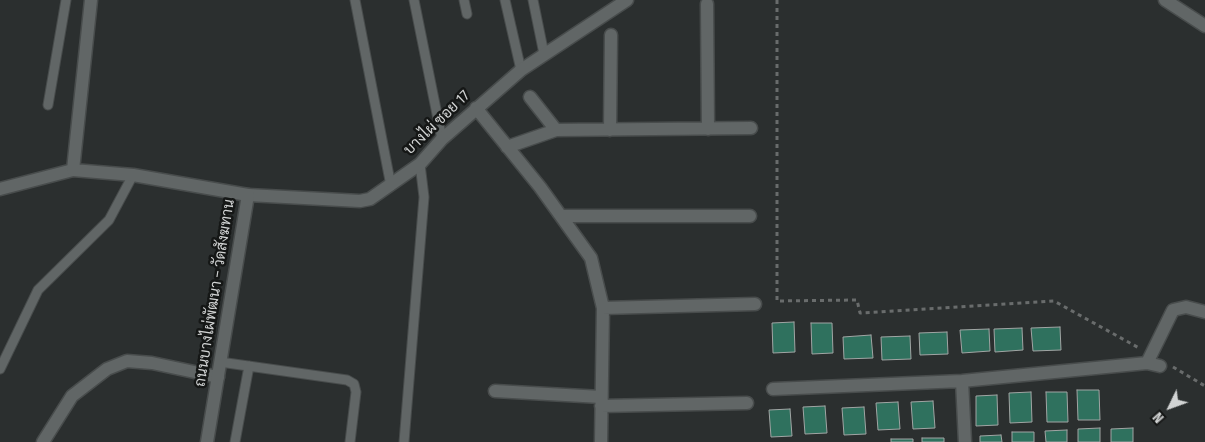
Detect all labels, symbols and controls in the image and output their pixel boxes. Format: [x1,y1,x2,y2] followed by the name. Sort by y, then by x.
[400,87,474,159] street label: บางไผ่ ซอย 17
[191,198,239,388] street label: ถนนบางไผ่พัฒนา – วัดสังฆทาน
[1145,382,1195,432] north arrow
[1149,409,1168,426] text: N

